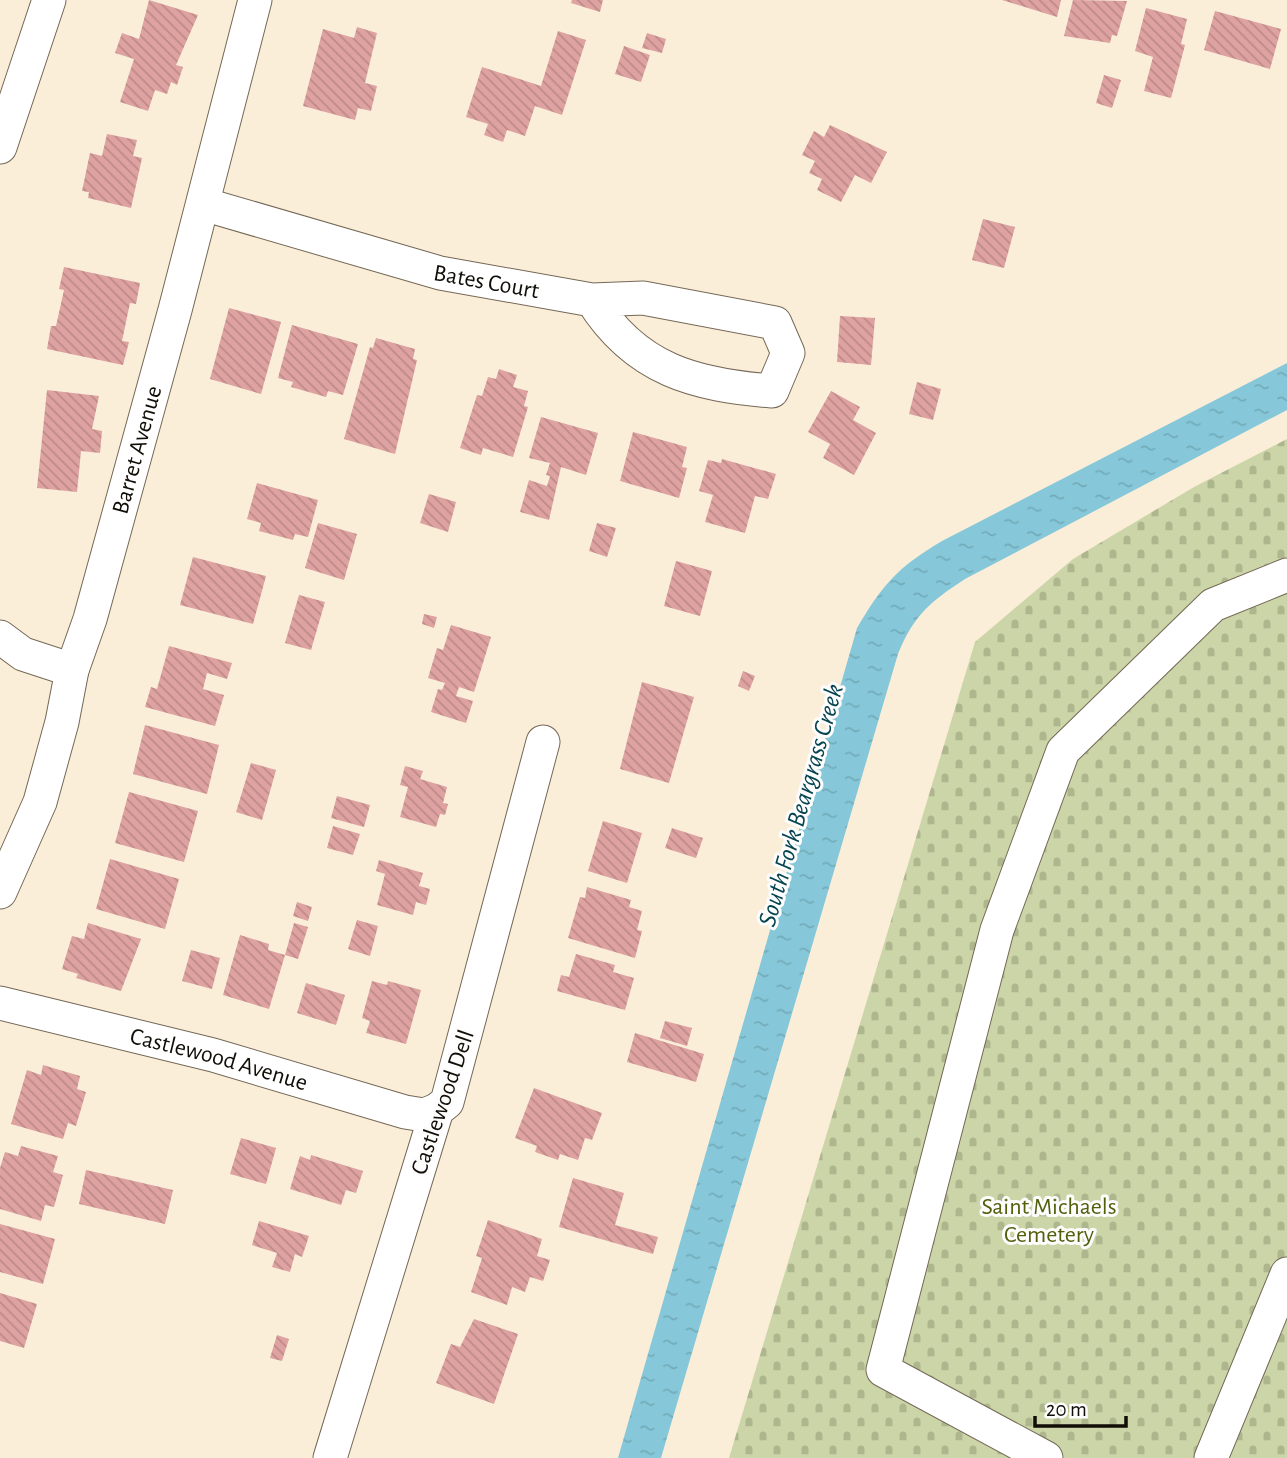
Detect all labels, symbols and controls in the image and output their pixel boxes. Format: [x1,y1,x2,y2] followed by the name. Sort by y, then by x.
[432,261,541,303] street label: Bates Court
[108,383,167,517] street label: Barret Avenue
[754,681,848,929] water label: South Fork Beargrass Creek
[128,1024,310,1095] street label: Castlewood Avenue
[407,1027,479,1178] street label: Castlewood Dell
[981,1195,1117,1247] park label: Saint Michaels Cemetery
[1035,1384,1126,1428] scale bar
[1046,1399,1087,1420] text: 20 m

